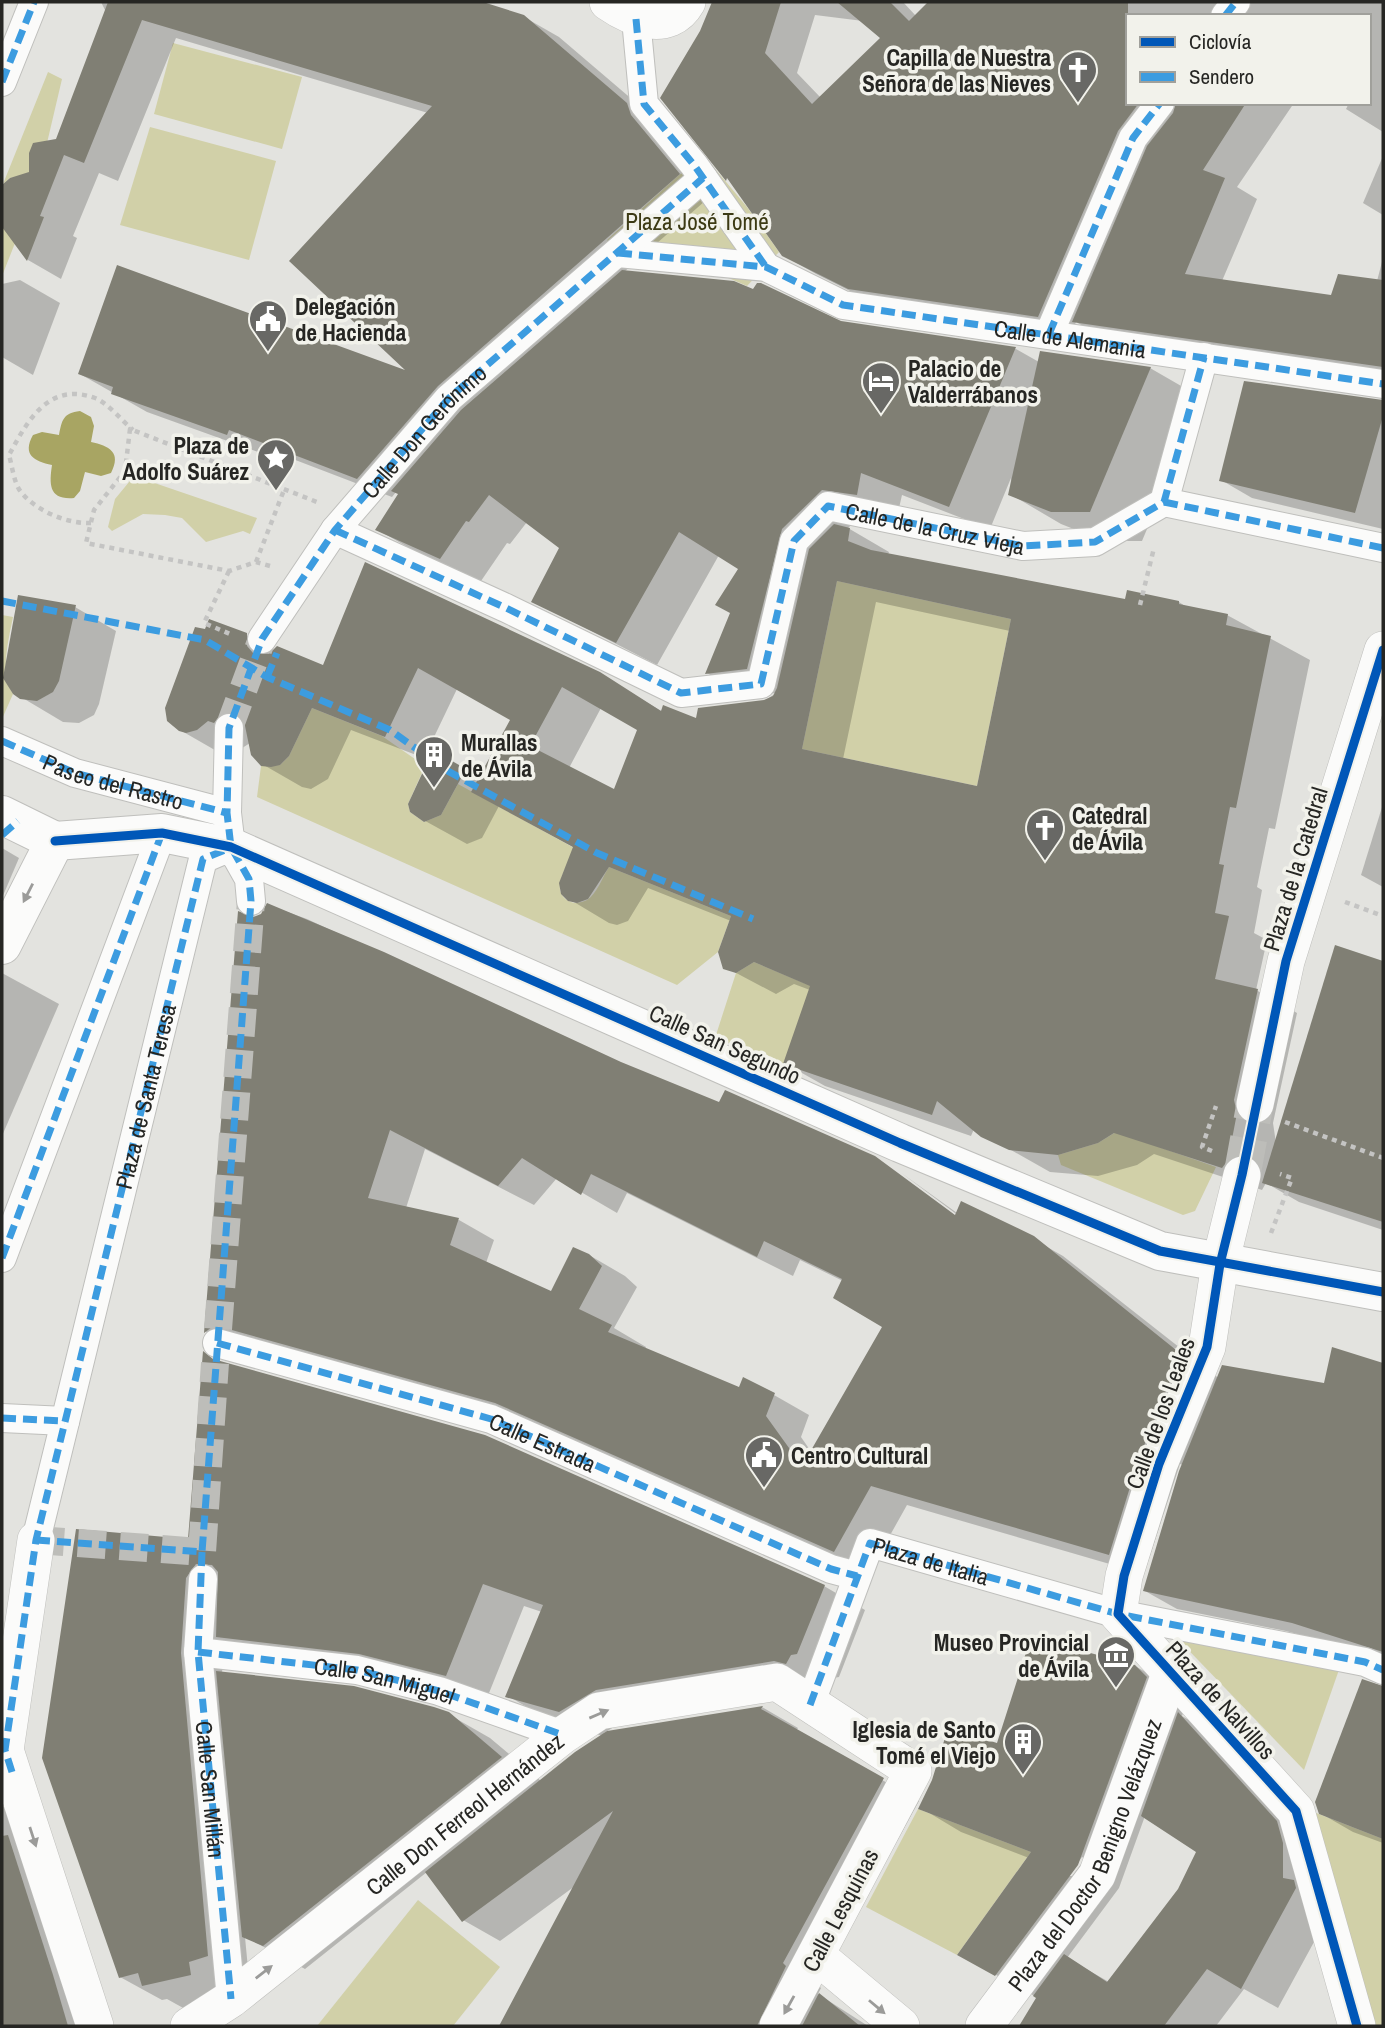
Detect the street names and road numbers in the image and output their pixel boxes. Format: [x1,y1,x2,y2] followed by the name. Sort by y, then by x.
[992,312,1149,365] street label: Calle de Alemania
[354,357,493,505] street label: Calle Don Gerónimo
[843,494,1028,562] street label: Calle de la Cruz Vieja
[38,746,187,816] street label: Paseo del Rastro
[1255,783,1335,955] street label: Plaza de la Catedral
[644,997,806,1091] street label: Calle San Segundo
[107,1000,183,1192] street label: Plaza de Santa Teresa
[1118,1333,1202,1493] street label: Calle de los Leales
[485,1405,601,1479] street label: Calle Estrada
[869,1529,993,1592] street label: Plaza de Italia
[1159,1634,1283,1766] street label: Plaza de Nalvillos
[313,1650,459,1711] street label: Calle San Miguel
[1000,1714,1168,1997] street label: Plaza del Doctor Benigno Velázquez
[189,1719,233,1859] street label: Calle San Millán
[359,1725,570,1902] street label: Calle Don Ferreol Hernández
[795,1843,885,1977] street label: Calle Lesquinas

